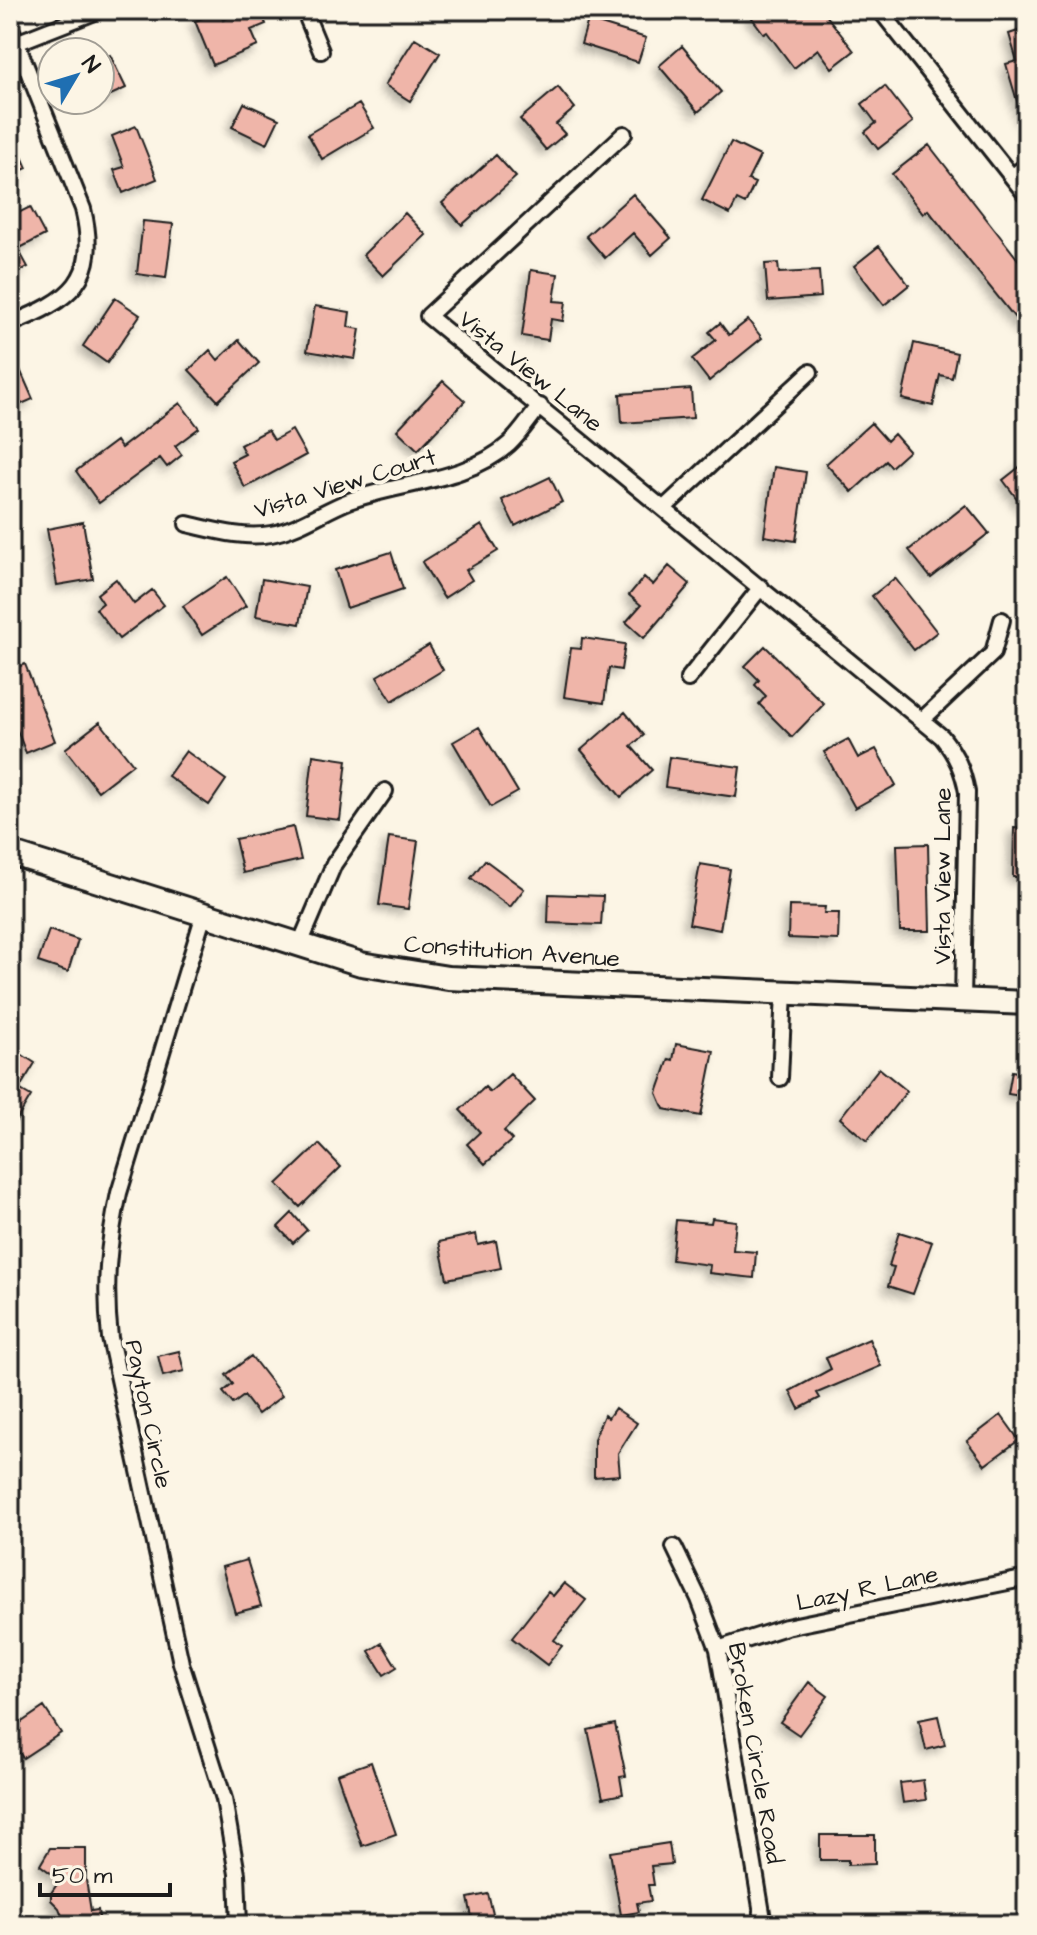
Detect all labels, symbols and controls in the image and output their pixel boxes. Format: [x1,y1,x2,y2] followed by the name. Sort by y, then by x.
[36,36,116,116] north arrow
[74,50,107,80] text: N
[451,303,610,441] street label: Vista View Lane
[250,440,441,528] street label: Vista View Court
[926,788,960,964] street label: Vista View Lane
[403,927,621,976] street label: Constitution Avenue
[115,1337,180,1492] street label: Payton Circle
[793,1557,941,1622] street label: Lazy R Lane
[719,1640,791,1866] street label: Broken Circle Road
[40,1847,170,1897] scale bar
[52,1859,113,1893] text: 50 m

